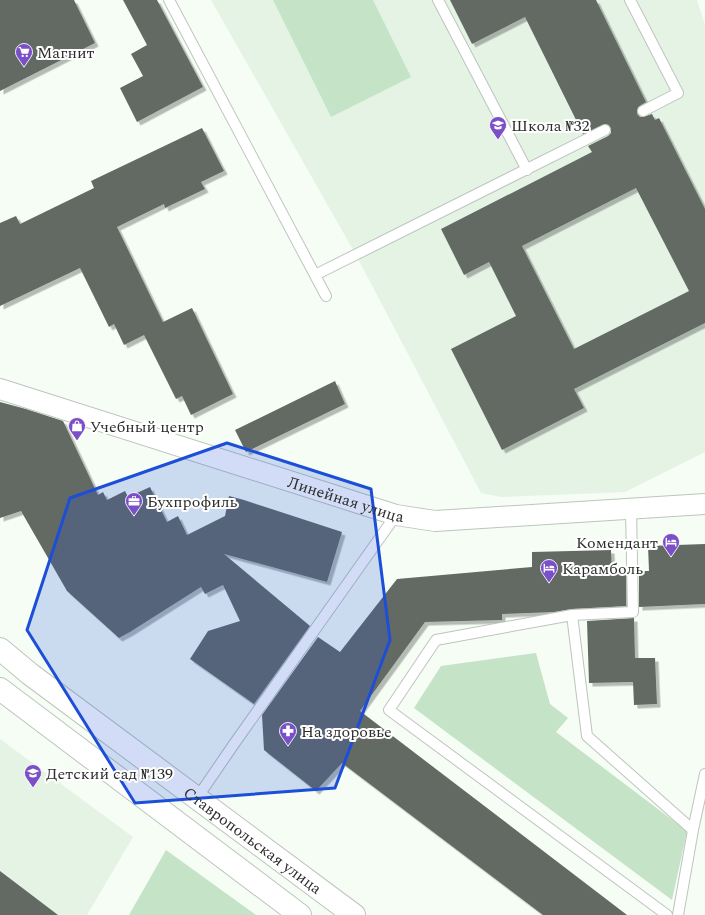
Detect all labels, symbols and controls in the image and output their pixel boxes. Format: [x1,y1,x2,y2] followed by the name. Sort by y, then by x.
[37,41,95,65] place label: Магнит
[14,42,34,67] supermarket icon: Магнит
[511,114,590,138] place label: Школа №32
[488,115,508,140] school or university icon: Школа №32
[90,415,204,439] place label: Учебный центр
[67,416,87,441] shop icon: Учебный центр
[284,470,406,529] street label: Линейная улица
[147,490,238,514] place label: Бухпрофиль
[124,491,144,516] office icon: Бухпрофиль
[576,531,658,555] place label: Комендант
[661,532,681,557] hotel icon: Комендант
[562,557,643,581] place label: Карамболь
[539,558,559,583] hotel icon: Карамболь
[301,720,392,744] place label: На здоровье
[278,721,298,746] pharmacy icon: На здоровье
[46,762,173,786] place label: Детский сад №139
[23,763,43,788] school or university icon: Детский сад №139
[178,781,327,900] street label: Ставропольская улица

